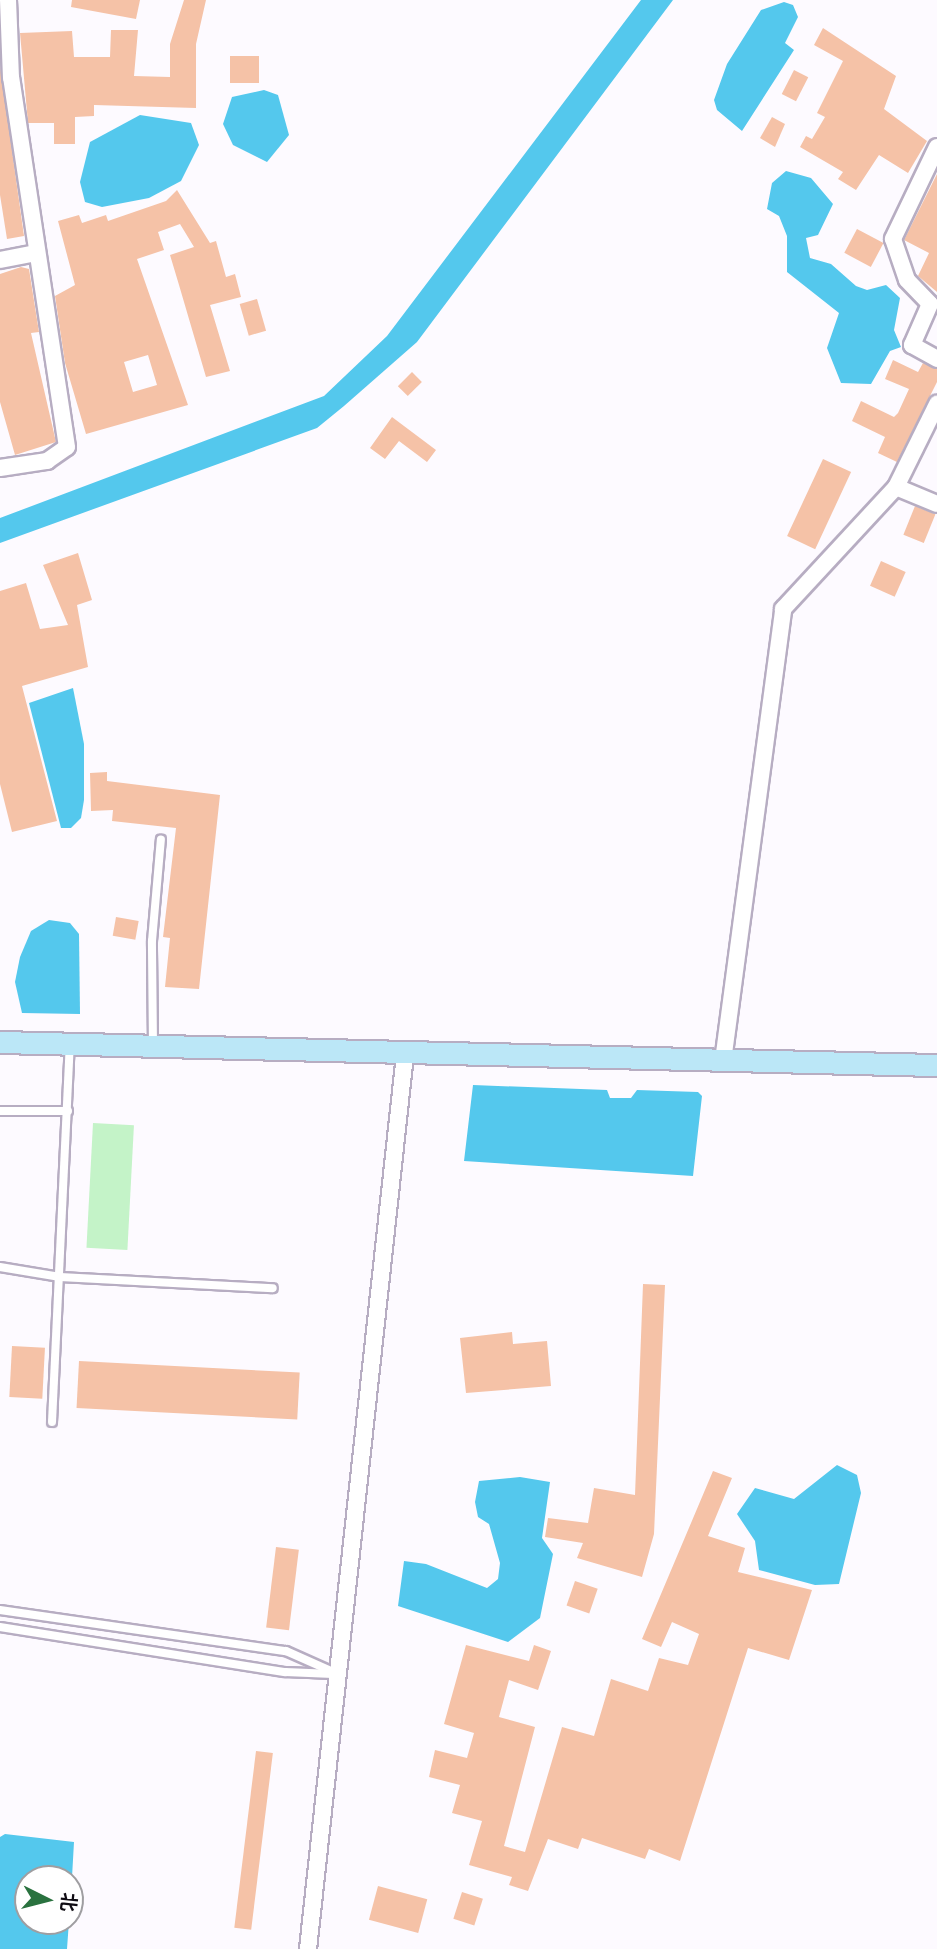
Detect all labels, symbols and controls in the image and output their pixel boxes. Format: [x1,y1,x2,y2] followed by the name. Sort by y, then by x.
[14,1865,84,1935] north arrow
[54,1891,82,1913] text: 北

